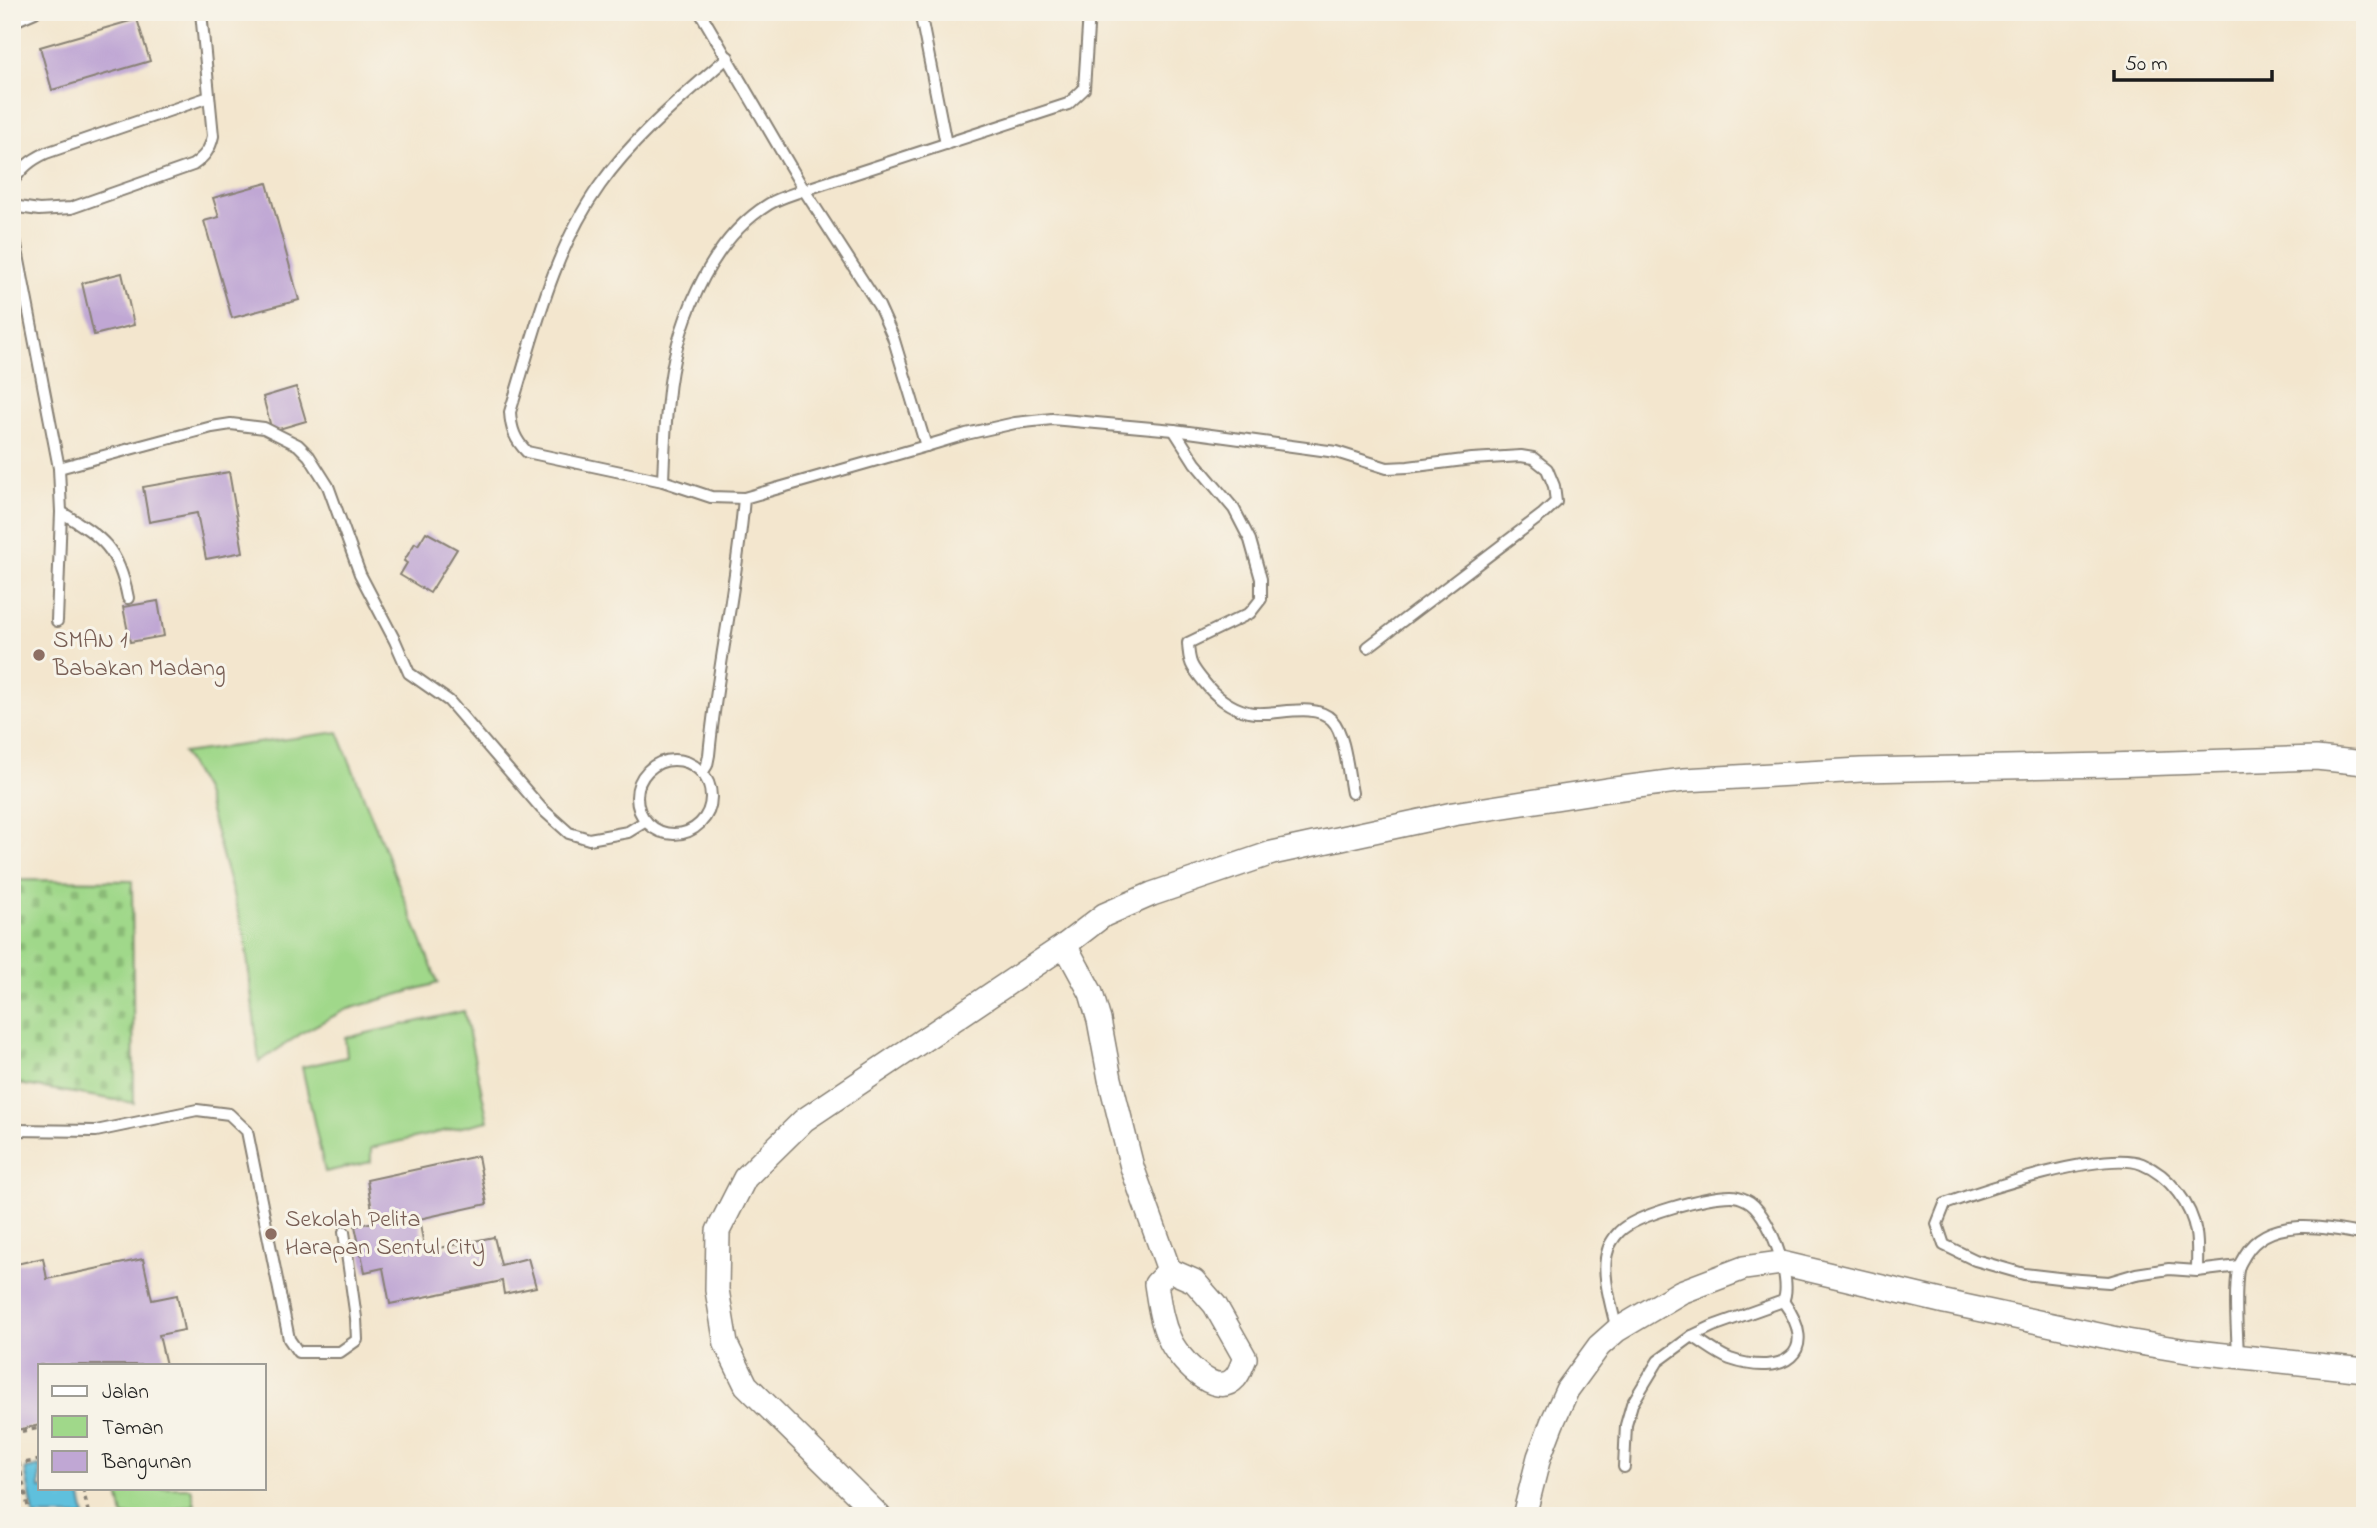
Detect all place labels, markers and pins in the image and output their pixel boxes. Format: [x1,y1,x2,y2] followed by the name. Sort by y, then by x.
[52,624,226,687] place label: SMAN 1 Babakan Madang
[31,647,47,663] marker: SMAN 1 Babakan Madang
[285,1203,485,1267] place label: Sekolah Pelita Harapan Sentul City
[263,1226,279,1242] marker: Sekolah Pelita Harapan Sentul City

